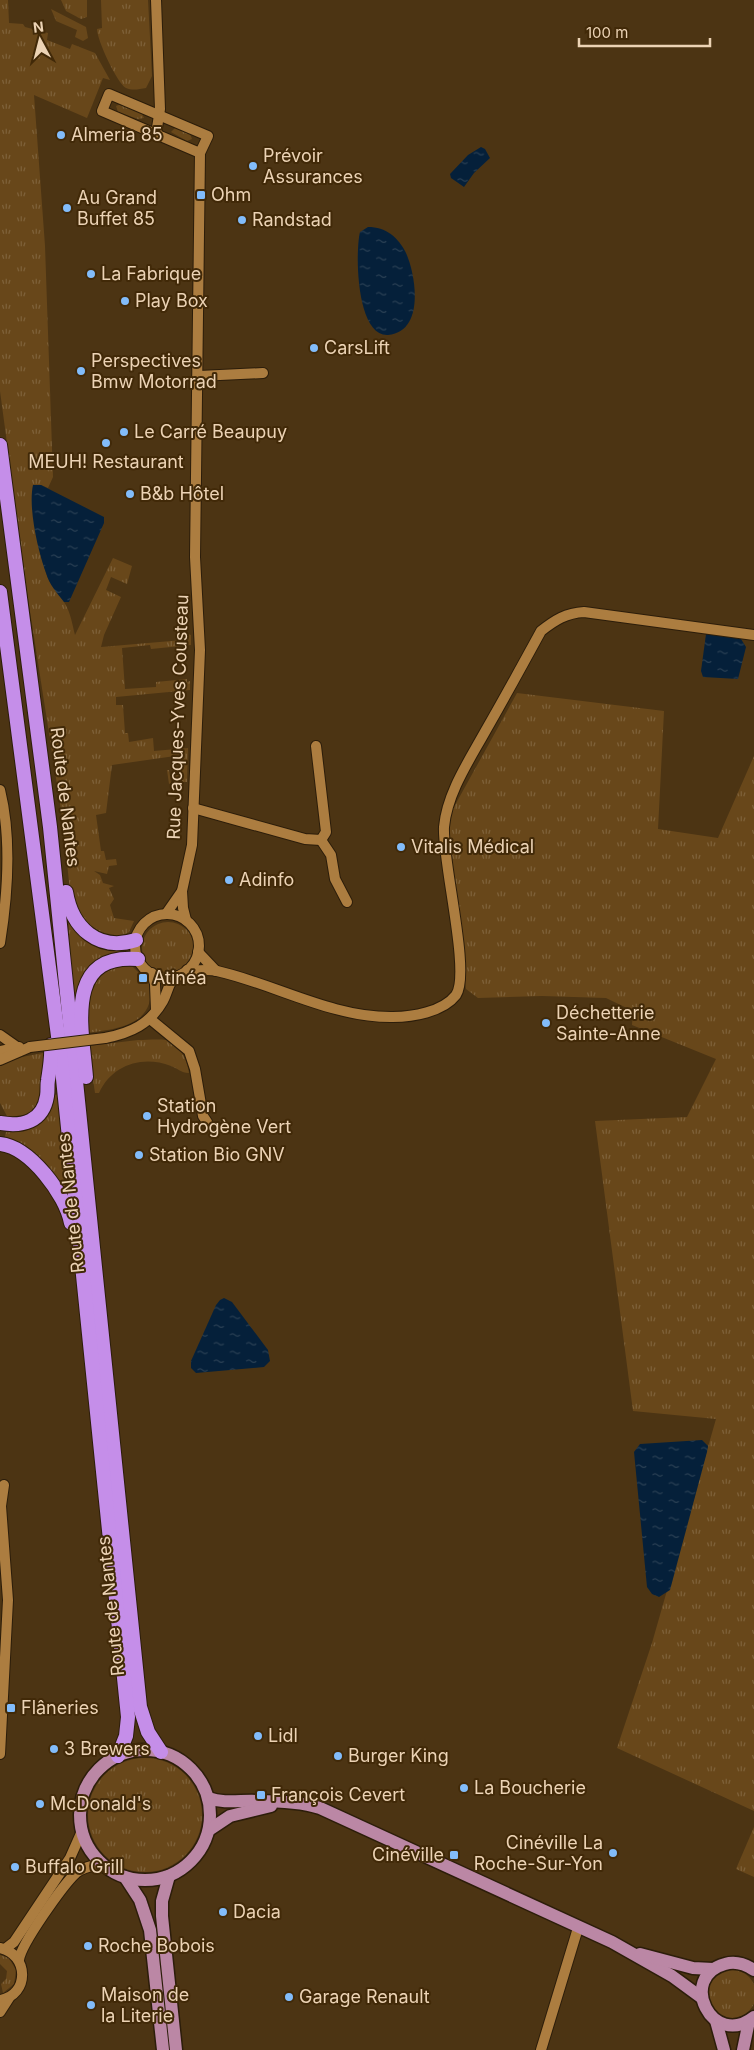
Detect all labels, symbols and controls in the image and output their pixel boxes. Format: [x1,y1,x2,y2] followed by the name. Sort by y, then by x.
[15,15,65,65] north arrow
[579,15,710,47] scale bar
[32,18,45,36] text: N
[586,23,628,42] text: 100 m
[71,124,163,145] place label: Almeria 85
[55,129,67,141] marker: Almeria 85
[263,145,363,187] place label: Prévoir Assurances
[247,160,259,172] marker: Prévoir Assurances
[211,184,251,205] place label: Ohm
[77,187,157,229] place label: Au Grand Buffet 85
[195,189,207,201] marker: Ohm
[61,202,73,214] marker: Au Grand Buffet 85
[252,209,332,230] place label: Randstad
[236,214,248,226] marker: Randstad
[101,263,201,284] place label: La Fabrique
[85,268,97,280] marker: La Fabrique
[135,290,208,311] place label: Play Box
[119,295,131,307] marker: Play Box
[324,337,390,358] place label: CarsLift
[308,342,320,354] marker: CarsLift
[91,350,217,392] place label: Perspectives Bmw Motorrad
[75,365,87,377] marker: Perspectives Bmw Motorrad
[134,421,287,442] place label: Le Carré Beaupuy
[118,426,130,438] marker: Le Carré Beaupuy
[100,437,112,449] marker: MEUH! Restaurant
[28,451,184,472] place label: MEUH! Restaurant
[140,483,224,504] place label: B&b Hôtel
[124,488,136,500] marker: B&b Hôtel
[163,594,192,840] street label: Rue Jacques-Yves Cousteau
[47,726,84,868] street label: Route de Nantes
[411,836,534,857] place label: Vitalis Médical
[395,841,407,853] marker: Vitalis Médical
[239,869,294,890] place label: Adinfo
[223,874,235,886] marker: Adinfo
[153,967,207,988] place label: Atinéa
[137,972,149,984] marker: Atinéa
[556,1002,661,1044] place label: Déchetterie Sainte-Anne
[540,1017,552,1029] marker: Déchetterie Sainte-Anne
[157,1095,291,1137] place label: Station Hydrogène Vert
[141,1110,153,1122] marker: Station Hydrogène Vert
[53,1132,88,1274] street label: Route de Nantes
[149,1144,285,1165] place label: Station Bio GNV
[133,1149,145,1161] marker: Station Bio GNV
[93,1535,128,1677] street label: Route de Nantes
[21,1697,99,1718] place label: Flâneries
[5,1702,17,1714] marker: Flâneries
[268,1725,298,1746] place label: Lidl
[252,1730,264,1742] marker: Lidl
[64,1738,150,1759] place label: 3 Brewers
[48,1743,60,1755] marker: 3 Brewers
[348,1745,449,1766] place label: Burger King
[332,1750,344,1762] marker: Burger King
[474,1777,586,1798] place label: La Boucherie
[458,1782,470,1794] marker: La Boucherie
[271,1784,405,1805] place label: François Cevert
[255,1789,267,1801] marker: François Cevert
[50,1793,151,1814] place label: McDonald's
[34,1798,46,1810] marker: McDonald's
[474,1832,603,1874] place label: Cinéville La Roche-Sur-Yon
[372,1844,444,1865] place label: Cinéville
[607,1847,619,1859] marker: Cinéville La Roche-Sur-Yon
[448,1849,460,1861] marker: Cinéville
[25,1856,124,1877] place label: Buffalo Grill
[9,1861,21,1873] marker: Buffalo Grill
[233,1901,281,1922] place label: Dacia
[217,1906,229,1918] marker: Dacia
[98,1935,215,1956] place label: Roche Bobois
[82,1940,94,1952] marker: Roche Bobois
[101,1984,189,2026] place label: Maison de la Literie
[299,1986,430,2007] place label: Garage Renault
[283,1991,295,2003] marker: Garage Renault
[85,1999,97,2011] marker: Maison de la Literie

